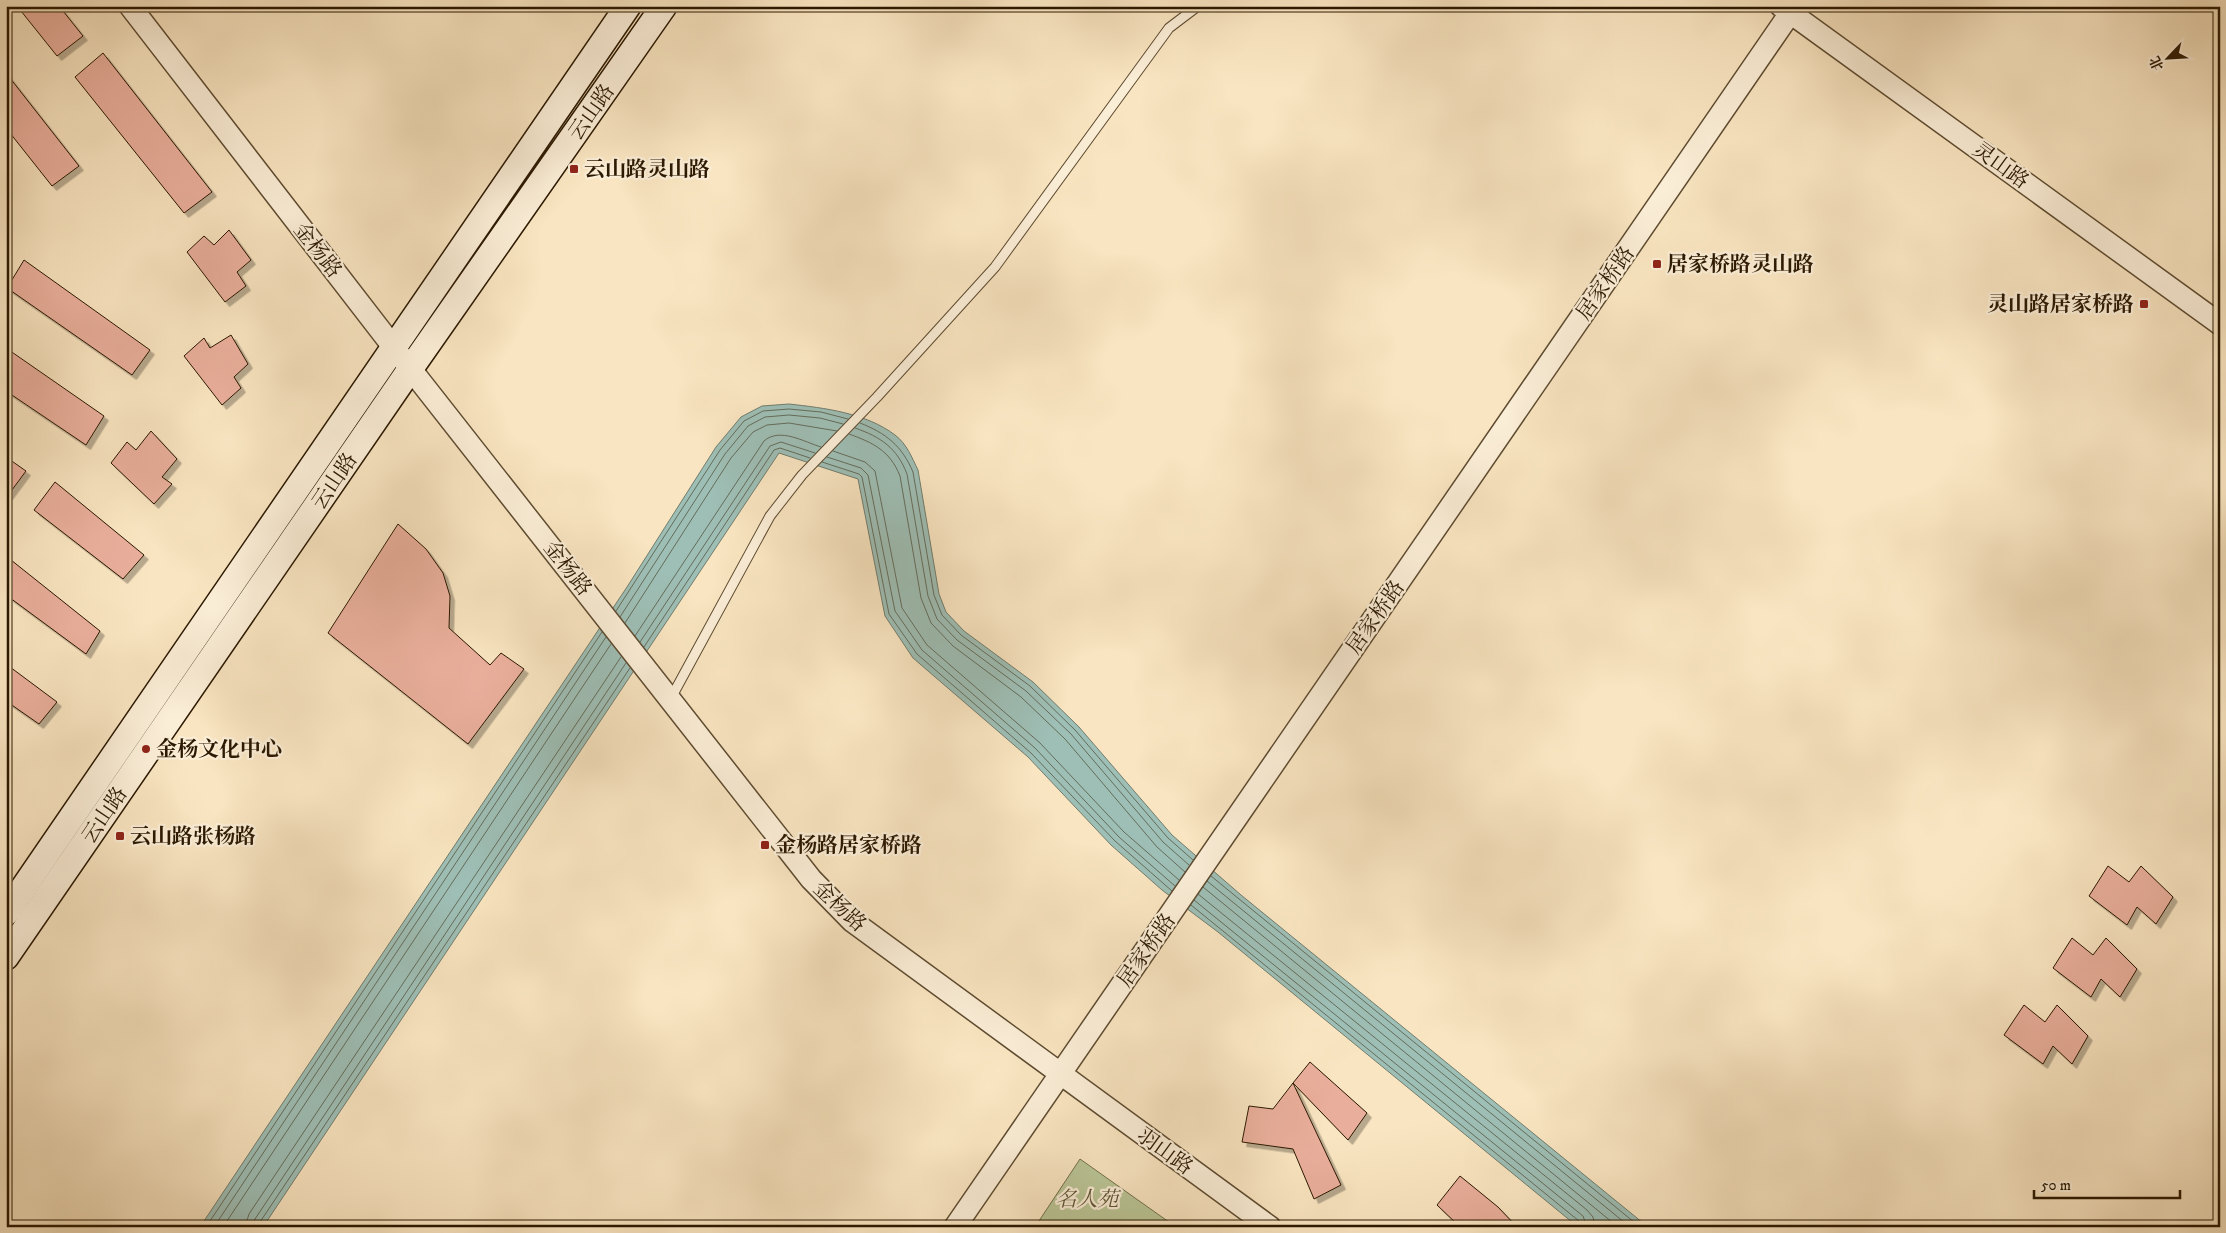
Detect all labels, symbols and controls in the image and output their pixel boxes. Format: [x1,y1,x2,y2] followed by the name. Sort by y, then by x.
[2144,32,2194,82] north arrow
[2146,53,2168,73] text: 北
[563,79,621,146] street label: 云山路
[1967,137,2034,195] street label: 灵山路
[584,157,710,183] place label: 云山路灵山路
[568,163,580,175] marker: 云山路灵山路
[288,218,347,283] street label: 金杨路
[1571,242,1641,325] street label: 居家桥路
[1667,252,1814,278] place label: 居家桥路灵山路
[1651,258,1663,270] marker: 居家桥路灵山路
[1987,292,2134,318] place label: 灵山路居家桥路
[2138,298,2150,310] marker: 灵山路居家桥路
[306,448,363,515] street label: 云山路
[538,536,597,601] street label: 金杨路
[1341,576,1411,659] street label: 居家桥路
[156,737,282,763] place label: 金杨文化中心
[140,743,152,755] marker: 金杨文化中心
[76,782,133,849] street label: 云山路
[130,824,256,850] place label: 云山路张杨路
[114,830,126,842] marker: 云山路张杨路
[775,833,922,859] place label: 金杨路居家桥路
[759,839,771,851] marker: 金杨路居家桥路
[807,876,871,938] street label: 金杨路
[1112,909,1182,992] street label: 居家桥路
[1131,1123,1198,1181] street label: 羽山路
[2034,1168,2180,1200] scale bar
[2041,1176,2071,1195] text: 50 m
[1056,1187,1121,1213] park label: 名人苑

